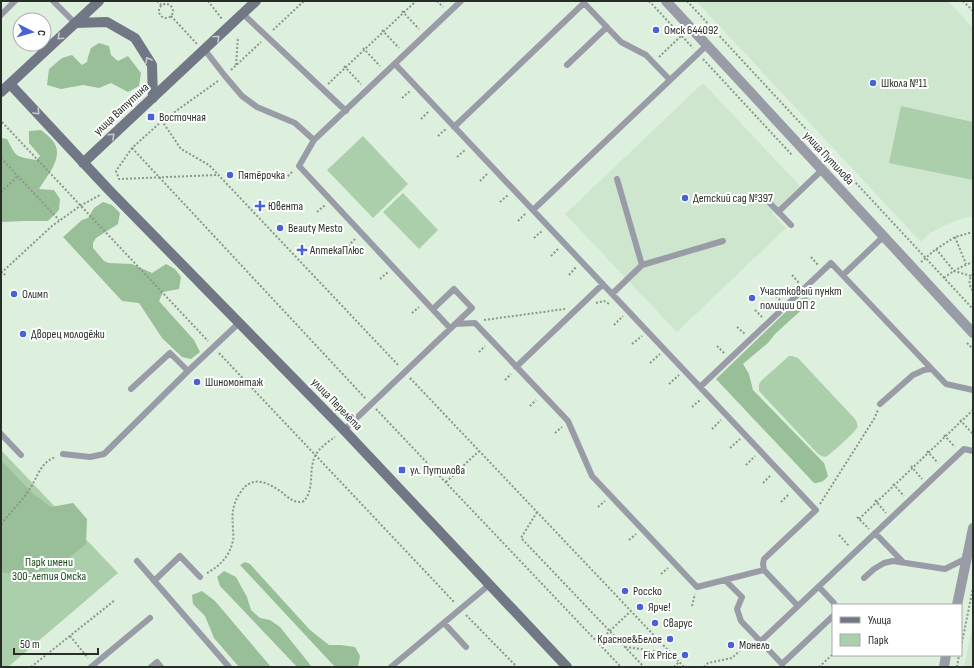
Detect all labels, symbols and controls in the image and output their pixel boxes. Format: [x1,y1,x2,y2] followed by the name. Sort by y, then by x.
[12,12,52,52] north arrow
[664,23,718,38] place label: Омск 644092
[651,25,661,35] marker: Омск 644092
[35,30,48,37] text: С
[57,32,65,40] one-way arrow
[212,35,220,42] one-way arrow
[146,57,153,64] one-way arrow
[881,76,928,91] place label: Школа №11
[868,78,878,88] marker: Школа №11
[91,80,152,139] street label: улица Ватутина
[32,108,39,115] one-way arrow
[159,110,206,125] place label: Восточная
[146,112,156,122] marker: Восточная
[800,129,857,188] street label: улица Путилова
[107,133,115,141] one-way arrow
[238,168,286,183] place label: Пятёрочка
[225,170,235,180] marker: Пятёрочка
[693,191,773,206] place label: Детский сад №397
[680,193,690,203] marker: Детский сад №397
[268,199,304,214] place label: Ювента
[255,201,265,211] marker: Ювента
[288,221,343,236] place label: Beauty Mesto
[275,223,285,233] marker: Beauty Mesto
[309,243,364,258] place label: АптекаПлюс
[297,245,307,255] marker: АптекаПлюс
[760,284,842,313] place label: Участковый пункт полиции ОП 2
[22,287,48,302] place label: Олимп
[9,289,19,299] marker: Олимп
[747,293,757,303] marker: Участковый пункт полиции ОП 2
[31,327,105,342] place label: Дворец молодёжи
[18,329,28,339] marker: Дворец молодёжи
[205,375,263,390] place label: Шиномонтаж
[308,375,366,434] street label: улица Перелёта
[192,377,202,387] marker: Шиномонтаж
[410,463,466,478] place label: ул. Путилова
[397,465,407,475] marker: ул. Путилова
[12,555,86,584] park label: Парк имени 300-летия Омска
[633,584,662,599] place label: Росско
[620,586,630,596] marker: Росско
[648,600,670,615] place label: Ярче!
[635,602,645,612] marker: Ярче!
[832,604,962,656] legend
[868,613,892,628] text: Улица
[663,616,693,631] place label: Сварус
[650,618,660,628] marker: Сварус
[14,630,98,656] scale bar
[597,632,662,647] place label: Красное&Белое
[868,633,889,648] text: Парк
[665,634,675,644] marker: Красное&Белое
[20,637,40,652] text: 50 m
[739,638,770,653] place label: Монель
[726,640,736,650] marker: Монель
[643,648,677,663] place label: Fix Price
[680,650,690,660] marker: Fix Price

